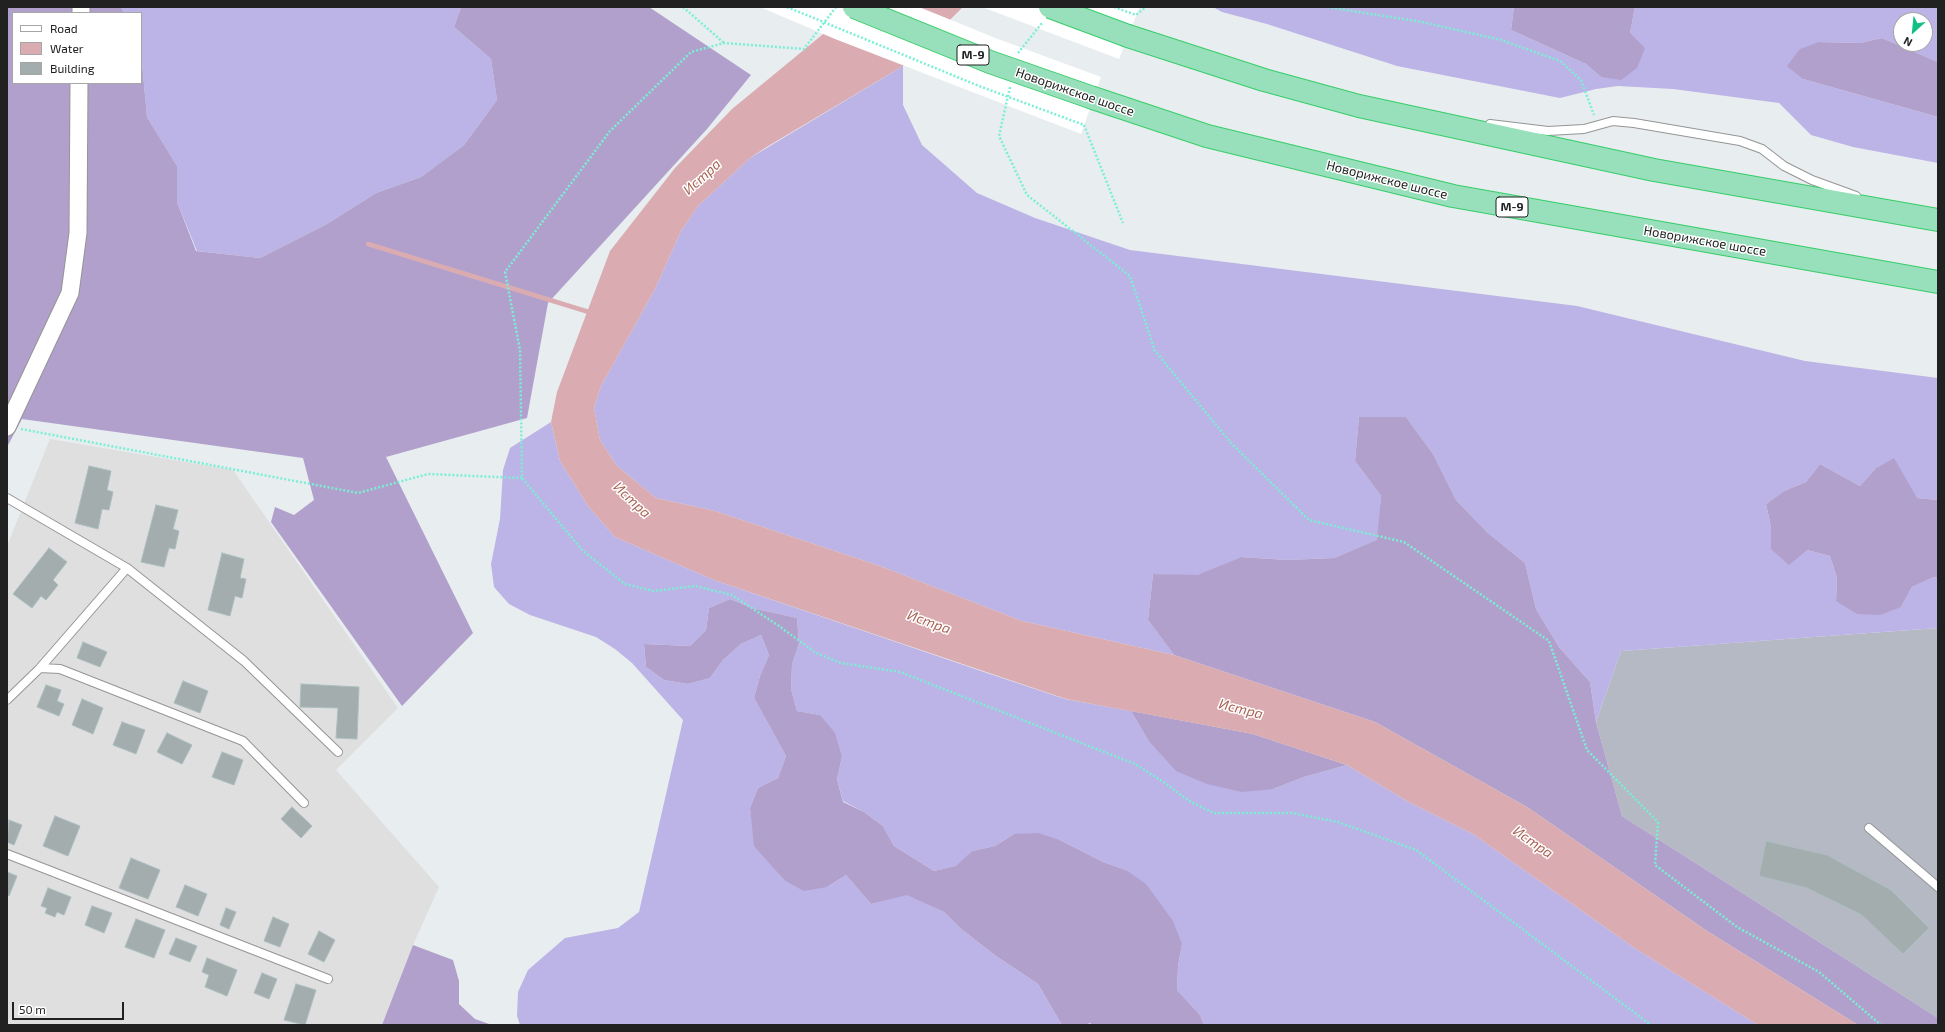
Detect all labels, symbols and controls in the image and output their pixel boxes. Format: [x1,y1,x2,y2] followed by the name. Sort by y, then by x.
[12,12,142,84] legend
[1893,12,1933,52] north arrow
[50,21,78,35] text: Road
[1901,35,1914,50] text: N
[50,41,84,55] text: Water
[957,45,989,65] road number: М-9
[50,61,94,75] text: Building
[1014,64,1136,120] street label: Новорижское шоссе
[680,156,724,198] water label: Истра
[1325,157,1449,203] street label: Новорижское шоссе
[1496,197,1528,217] road number: М-9
[1642,223,1768,259] street label: Новорижское шоссе
[610,479,654,521] water label: Истра
[905,606,953,638] water label: Истра
[1217,695,1265,723] water label: Истра
[1510,822,1556,862] water label: Истра
[14,994,126,1020] scale bar
[19,1002,46,1016] text: 50 m

